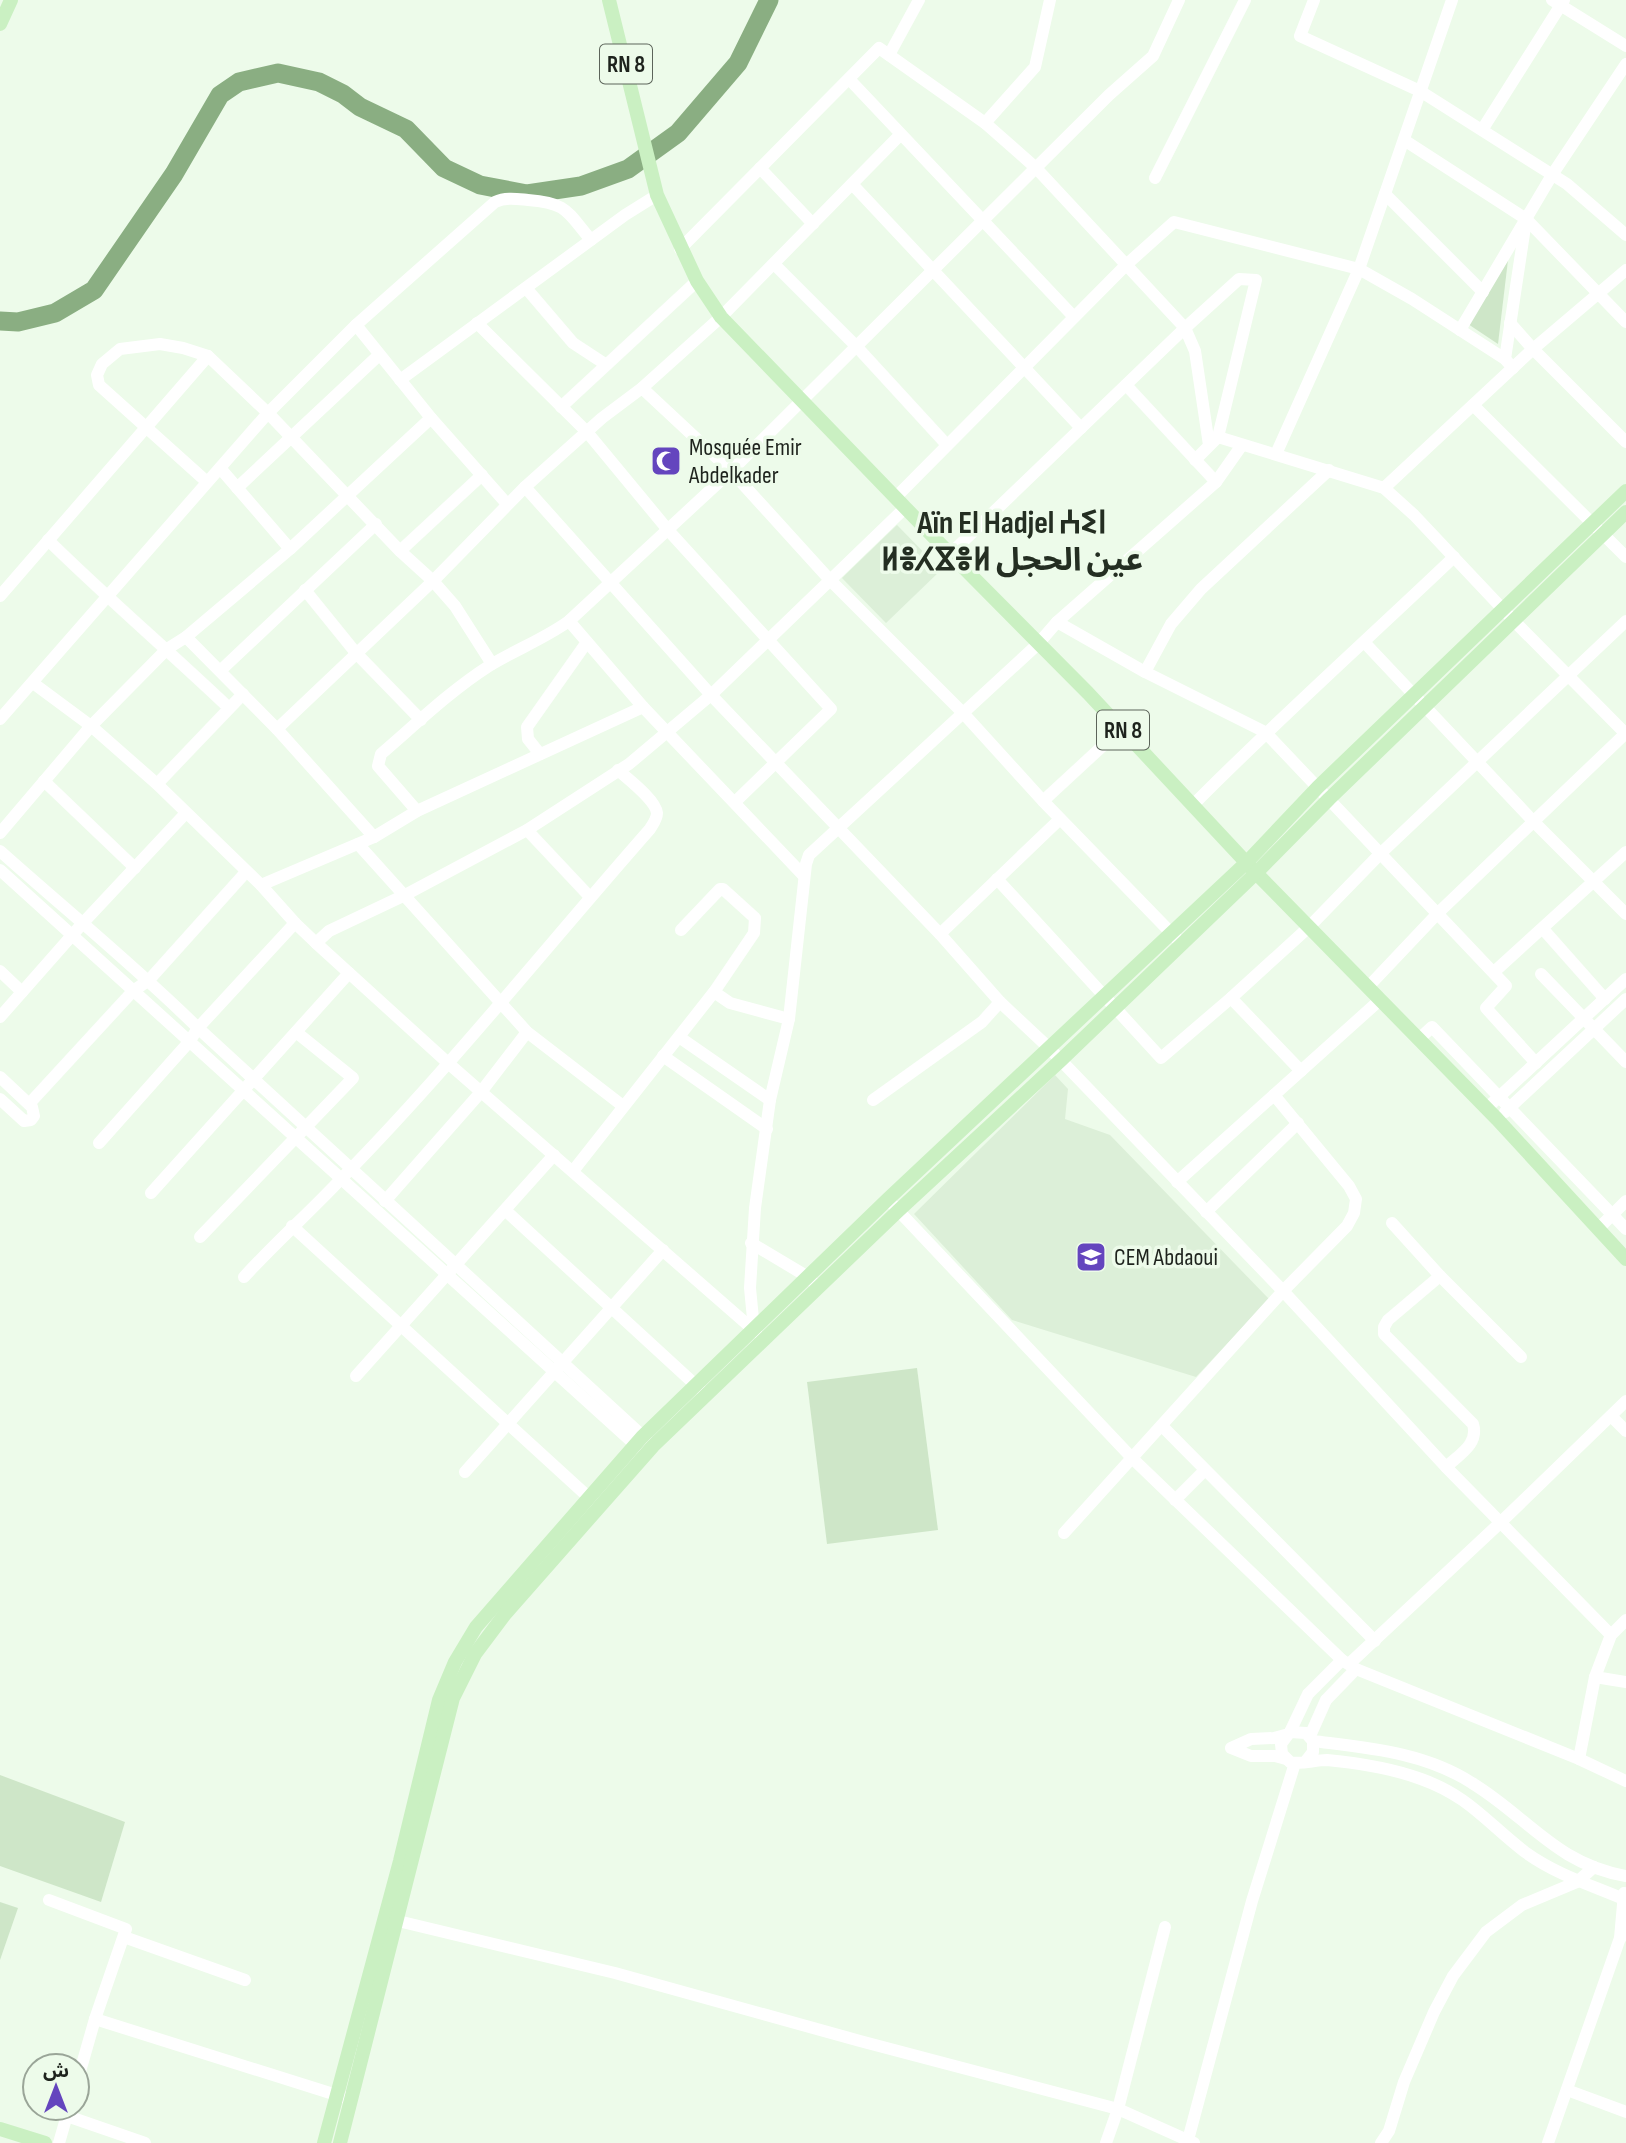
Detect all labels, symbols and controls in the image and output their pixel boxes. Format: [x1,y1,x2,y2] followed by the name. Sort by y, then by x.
[600,44,652,83] road number: RN 8
[688,433,802,490] place label: Mosquée Emir Abdelkader
[649,444,683,478] mosque icon: Mosquée Emir Abdelkader
[881,504,1143,580] district label: Aïn El Hadjel ⵄⵉⵏ ⵍⴻⵃⴵⴻⵍ عين الحجل
[1097,710,1149,750] road number: RN 8
[1074,1240,1108,1274] school or university icon: CEM Abdaoui
[1114,1243,1218,1272] place label: CEM Abdaoui
[21,2052,91,2122] north arrow
[43,2060,69,2083] text: ش

